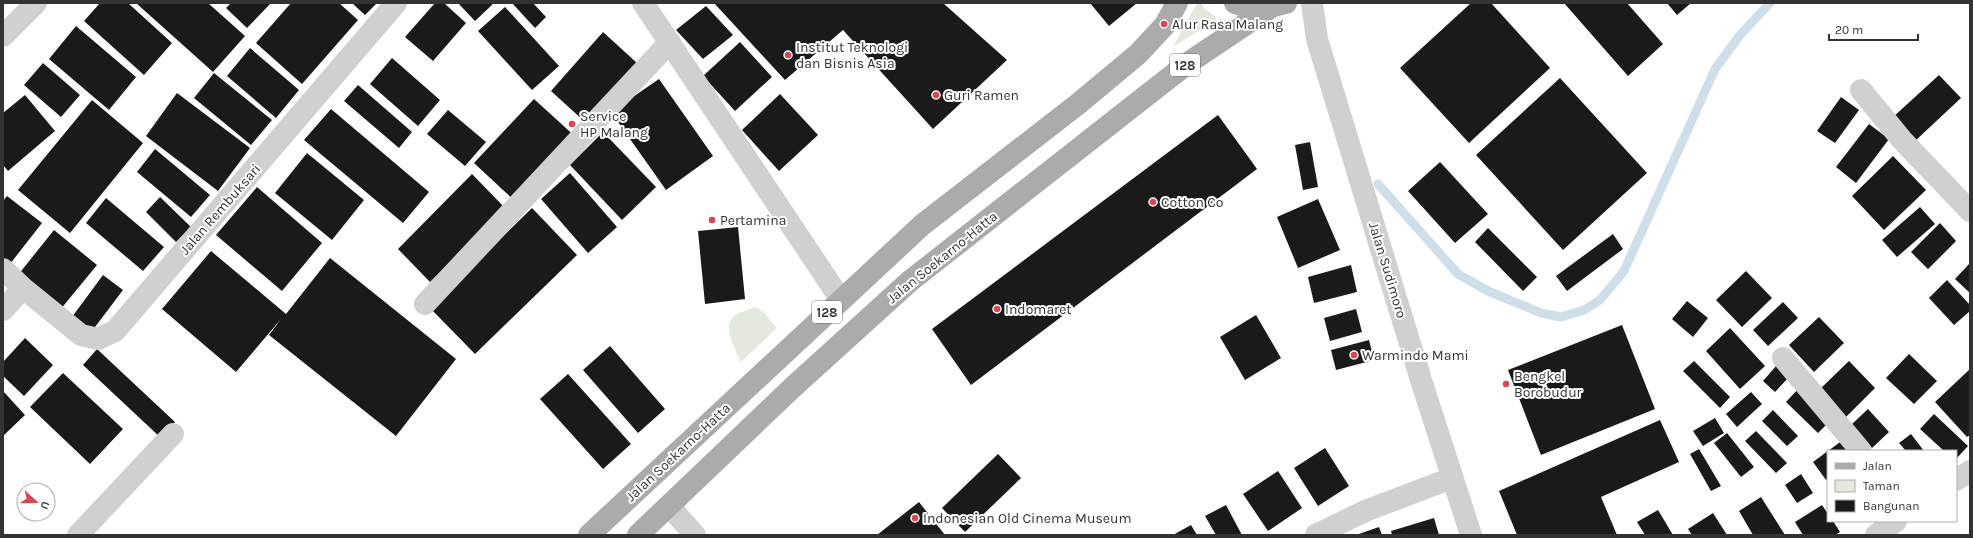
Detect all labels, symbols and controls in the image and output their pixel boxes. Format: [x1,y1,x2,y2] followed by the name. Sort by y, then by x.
[1172,16,1283,33] place label: Alur Rasa Malang
[1829,16,1918,42] scale bar
[1159,19,1169,29] marker: Alur Rasa Malang
[1835,23,1863,37] text: 20 m
[796,39,908,72] place label: Institut Teknologi dan Bisnis Asia
[783,50,793,60] marker: Institut Teknologi dan Bisnis Asia
[1170,54,1200,76] road number: 128
[944,87,1019,104] place label: Guri Ramen
[931,90,941,100] marker: Guri Ramen
[580,108,648,141] place label: Service HP Malang
[567,119,577,129] marker: Service HP Malang
[176,161,264,258] street label: Jalan Rembuksari
[1161,194,1223,211] place label: Cotton Co
[1148,197,1158,207] marker: Cotton Co
[884,208,1001,307] street label: Jalan Soekarno-Hatta
[720,212,786,229] place label: Pertamina
[707,215,717,225] marker: Pertamina
[1365,220,1410,320] street label: Jalan Sudimoro
[812,301,842,323] road number: 128
[1005,301,1072,318] place label: Indomaret
[992,304,1002,314] marker: Indomaret
[1362,347,1469,364] place label: Warmindo Mami
[1349,350,1359,360] marker: Warmindo Mami
[1514,368,1583,401] place label: Bengkel Borobudur
[1501,379,1511,389] marker: Bengkel Borobudur
[622,399,734,505] street label: Jalan Soekarno-Hatta
[1827,450,1957,522] legend
[1863,459,1892,473] text: Jalan
[1863,479,1900,493] text: Taman
[16,482,56,522] north arrow
[1863,499,1919,513] text: Bangunan
[37,500,52,511] text: U
[923,510,1132,527] place label: Indonesian Old Cinema Museum
[910,513,920,523] marker: Indonesian Old Cinema Museum

